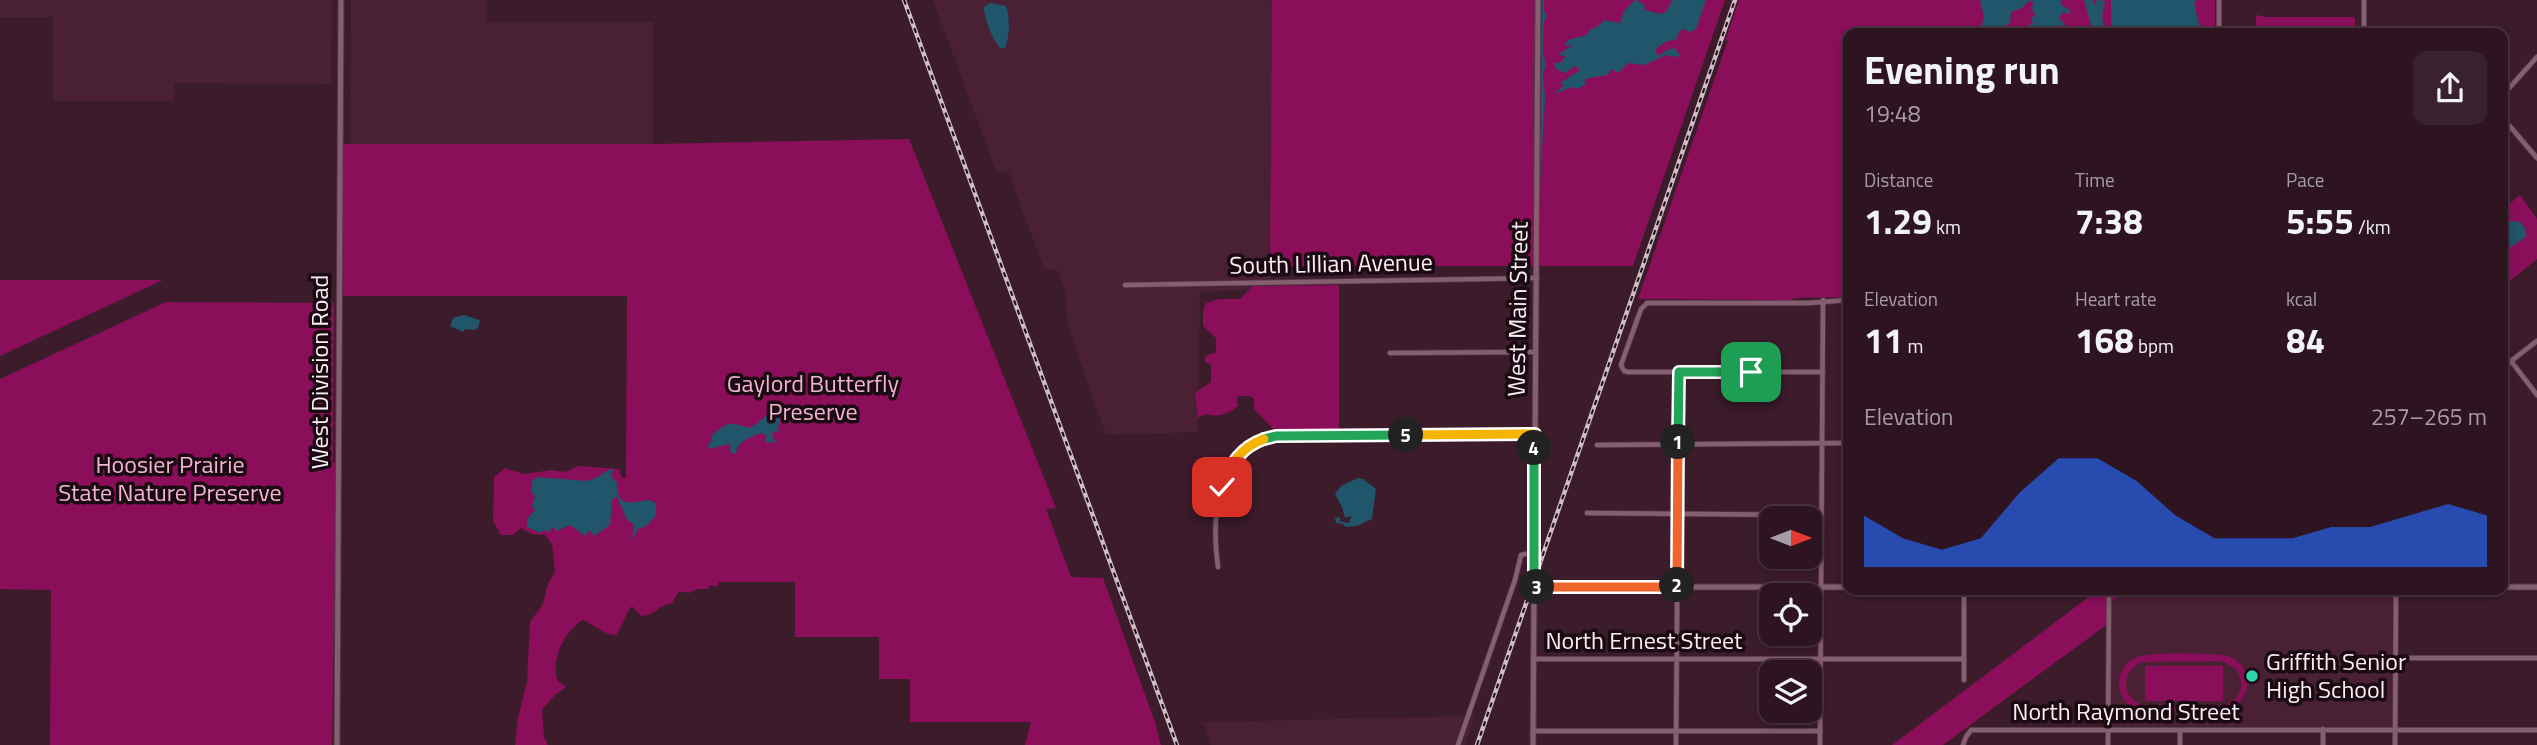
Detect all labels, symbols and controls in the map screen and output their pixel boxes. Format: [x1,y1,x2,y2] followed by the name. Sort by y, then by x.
[1864,41,2060,99] text: Evening run
[2413,51,2487,125] button: share
[1864,96,1921,131] text: 19:48
[1864,165,1933,194] text: Distance
[2075,165,2115,194] text: Time
[2286,165,2324,194] text: Pace
[1864,194,1932,248] text: 1.29
[2075,194,2143,248] text: 7:38
[2286,194,2354,248] text: 5:55
[1932,212,1961,241] text: km
[2354,212,2391,241] text: /km
[1497,220,1537,397] street label: West Main Street
[1229,243,1433,283] street label: South Lillian Avenue
[301,275,337,469] street label: West Division Road
[1864,284,1938,313] text: Elevation
[2075,284,2157,313] text: Heart rate
[2286,284,2317,313] text: kcal
[1864,313,1903,367] text: 11
[2075,313,2134,367] text: 168
[2286,313,2325,367] text: 84
[1903,331,1923,360] text: m
[2134,331,2174,360] text: bpm
[1721,342,1781,402] pin
[1732,353,1770,391] icon: arrive
[727,365,900,429] park label: Gaylord Butterfly Preserve
[1864,399,1953,434] text: Elevation
[2371,399,2487,434] text: 257–265 m
[1388,418,1424,452] pin: 5
[1400,420,1411,449] text: 5
[1660,424,1696,460] pin: 1
[1672,427,1683,456] text: 1
[1516,430,1552,466] pin: 4
[1528,433,1539,462] text: 4
[58,446,282,510] park label: Hoosier Prairie State Nature Preserve
[1192,457,1252,517] pin
[1203,468,1241,506] icon: check
[1759,506,1822,569] north arrow
[1759,506,1822,723] map controls
[1660,568,1694,602] pin: 2
[1520,570,1554,604] pin: 3
[1671,570,1682,599] text: 2
[1531,572,1542,601] text: 3
[1759,583,1822,646] button: locate
[1546,622,1743,658] street label: North Ernest Street
[2266,643,2406,707] place label: Griffith Senior High School
[1759,660,1822,723] button: layers
[2244,668,2260,684] marker: Griffith Senior High School
[2012,693,2240,729] street label: North Raymond Street

